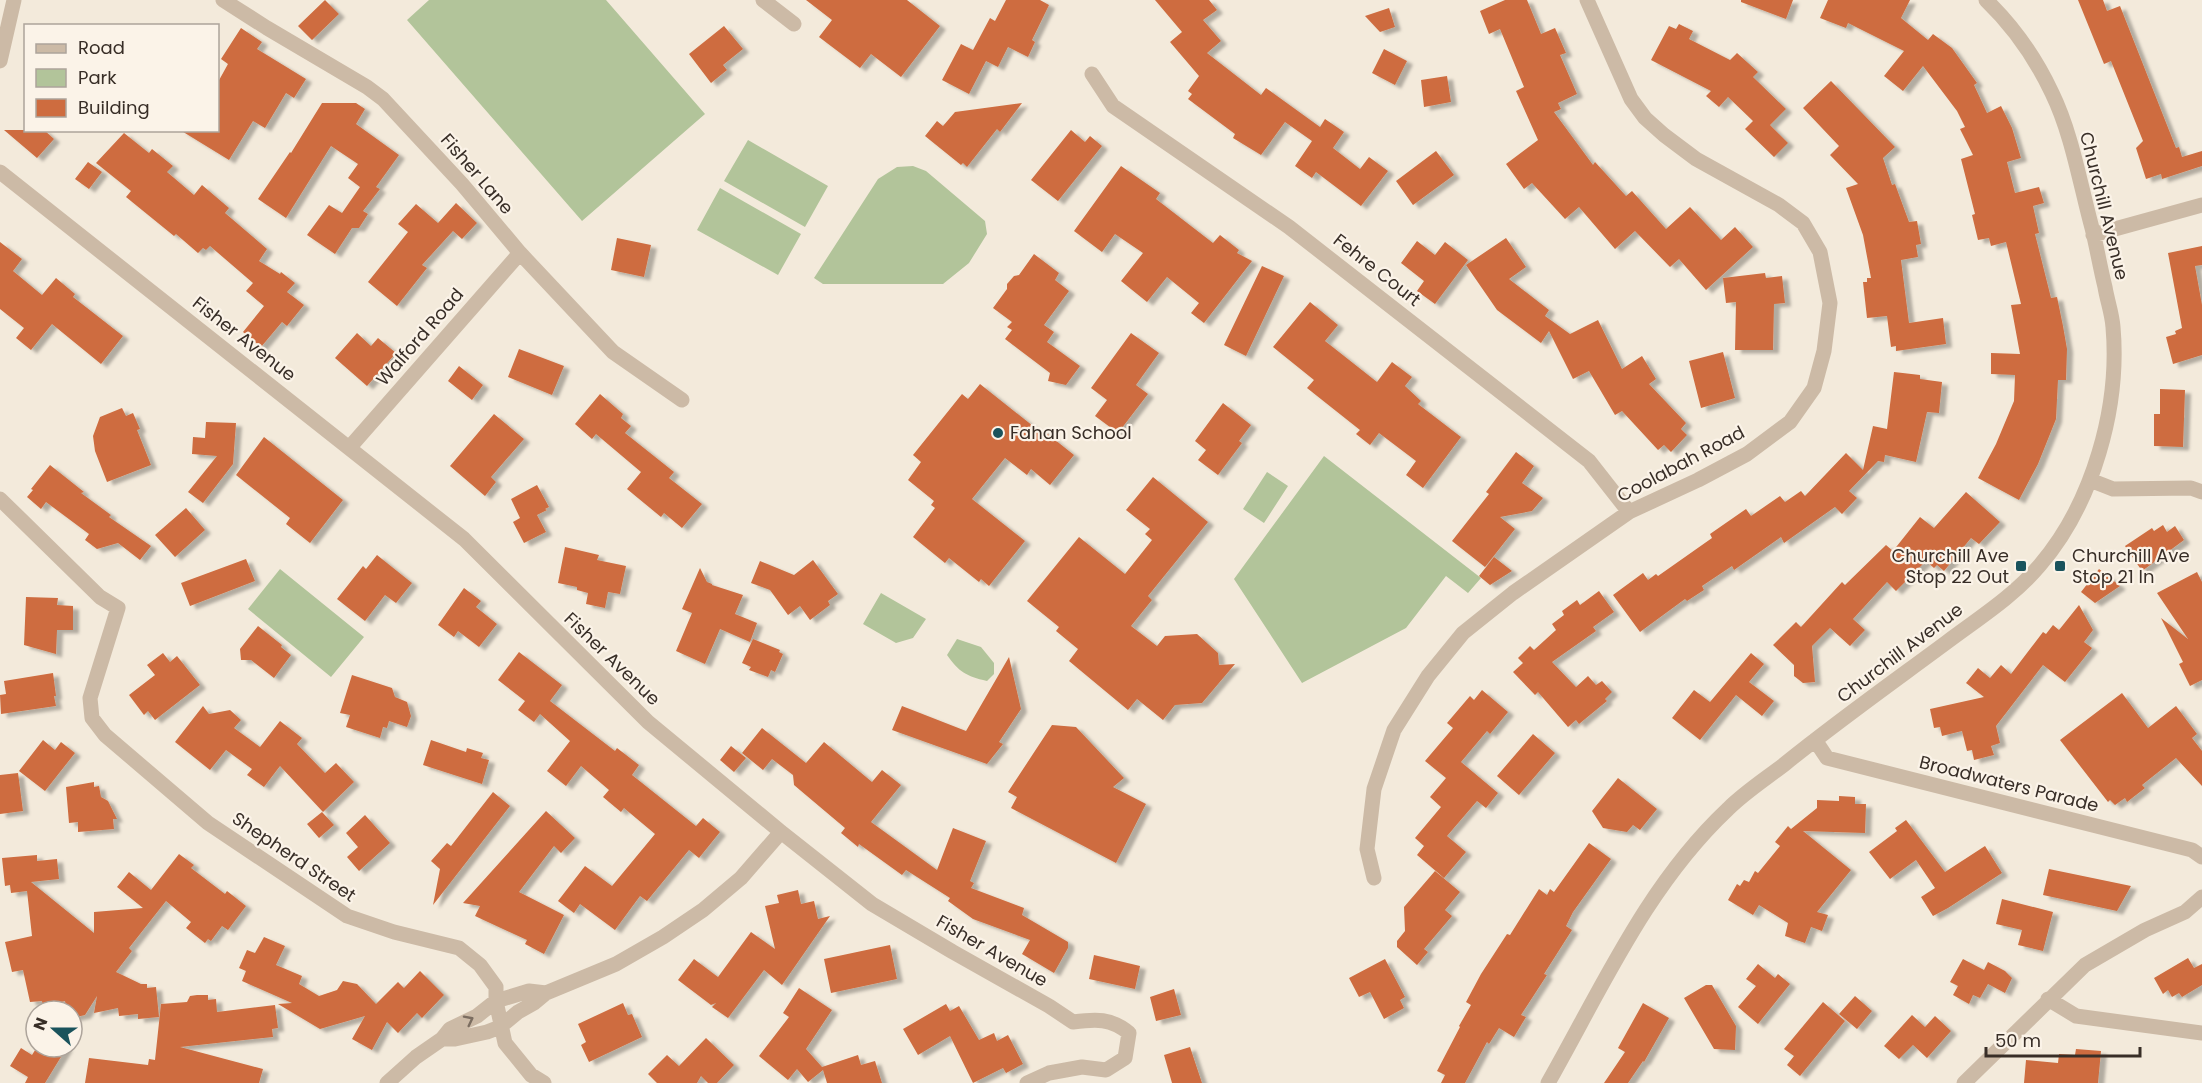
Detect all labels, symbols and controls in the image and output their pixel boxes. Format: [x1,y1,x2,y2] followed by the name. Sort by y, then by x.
[24,24,219,132] legend
[78,35,125,60] text: Road
[78,65,117,90] text: Park
[78,95,150,120] text: Building
[435,128,520,220] street label: Fisher Lane
[2074,129,2135,283] street label: Churchill Avenue
[1328,228,1426,312] street label: Fehre Court
[370,282,469,391] street label: Walford Road
[187,290,301,387] street label: Fisher Avenue
[1613,419,1749,508] street label: Coolabah Road
[1010,420,1132,445] place label: Fahan School
[991,426,1005,440] marker: Fahan School
[1891,543,2009,589] place label: Churchill Ave Stop 22 Out
[2072,543,2190,589] place label: Churchill Ave Stop 21 In
[2014,559,2028,573] marker: Churchill Ave Stop 22 Out
[2053,559,2067,573] marker: Churchill Ave Stop 21 In
[1832,597,1968,708] street label: Churchill Avenue
[559,606,666,711] street label: Fisher Avenue
[1917,749,2101,818] street label: Broadwaters Parade
[227,806,361,907] street label: Shepherd Street
[932,909,1052,993] street label: Fisher Avenue
[24,999,84,1059] north arrow
[28,1014,53,1034] text: N
[462,1016,473,1028] one-way arrow
[1986,1020,2140,1058] scale bar
[1995,1028,2041,1053] text: 50 m

